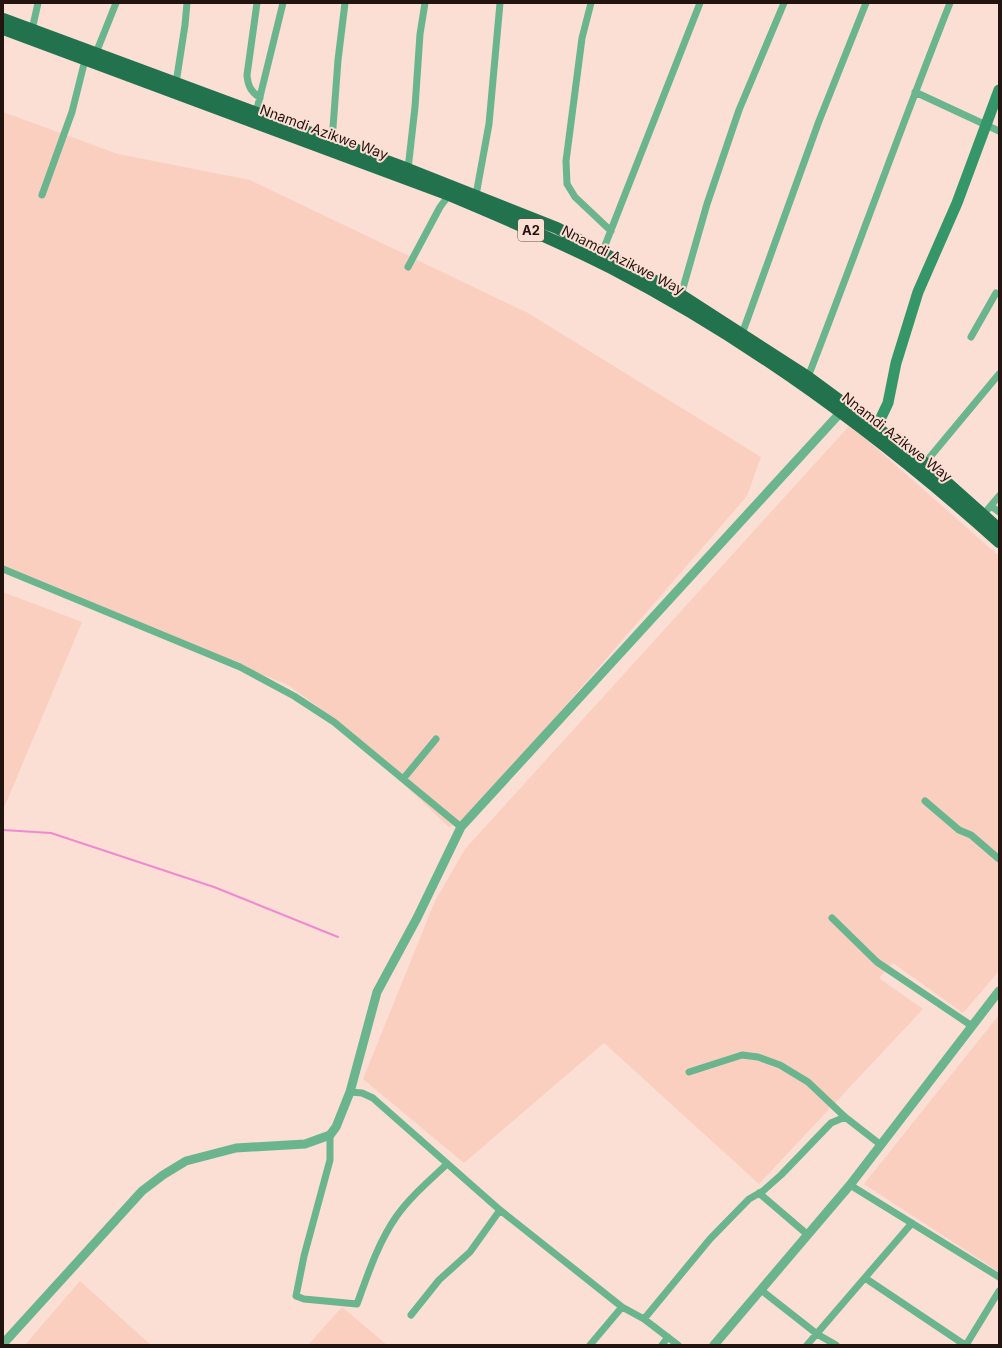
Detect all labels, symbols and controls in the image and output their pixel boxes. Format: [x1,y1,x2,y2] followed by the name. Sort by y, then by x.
[258,100,391,163] street label: Nnamdi Azikwe Way
[518,219,544,241] road number: A2
[559,221,687,298] street label: Nnamdi Azikwe Way
[839,388,956,485] street label: Nnamdi Azikwe Way

